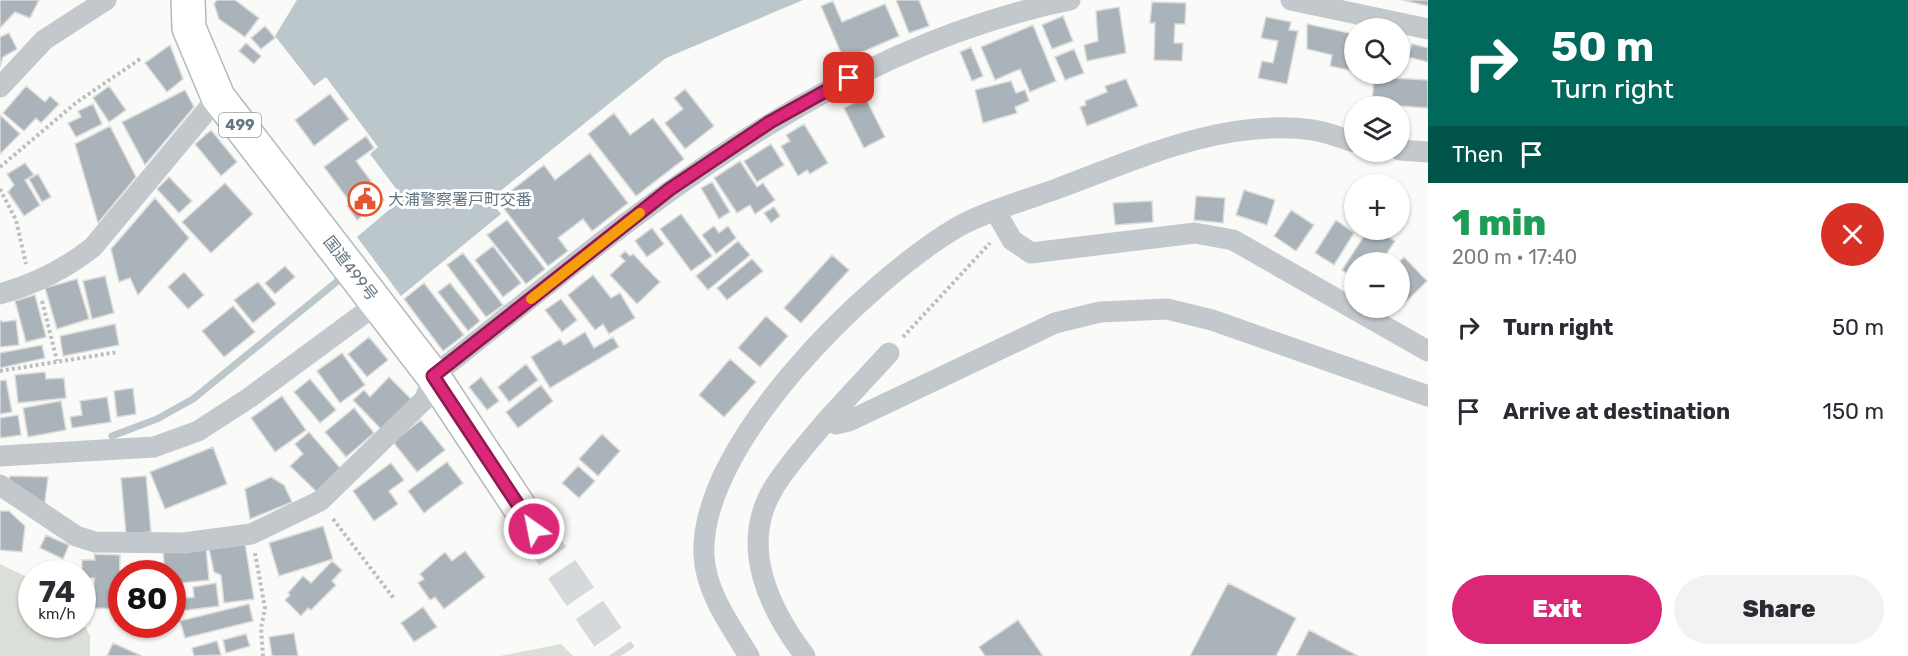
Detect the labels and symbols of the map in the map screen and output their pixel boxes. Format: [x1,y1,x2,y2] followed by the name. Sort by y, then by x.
[823,52,874,103] pin
[219,113,261,137] road number: 499
[347,181,383,217] public building icon: 大浦警察署戸町交番
[388,190,532,209] place label: 大浦警察署戸町交番
[319,232,382,304] street label: 国道499号
[502,497,566,561] position arrow
[108,560,186,638] speed limit sign: 80

